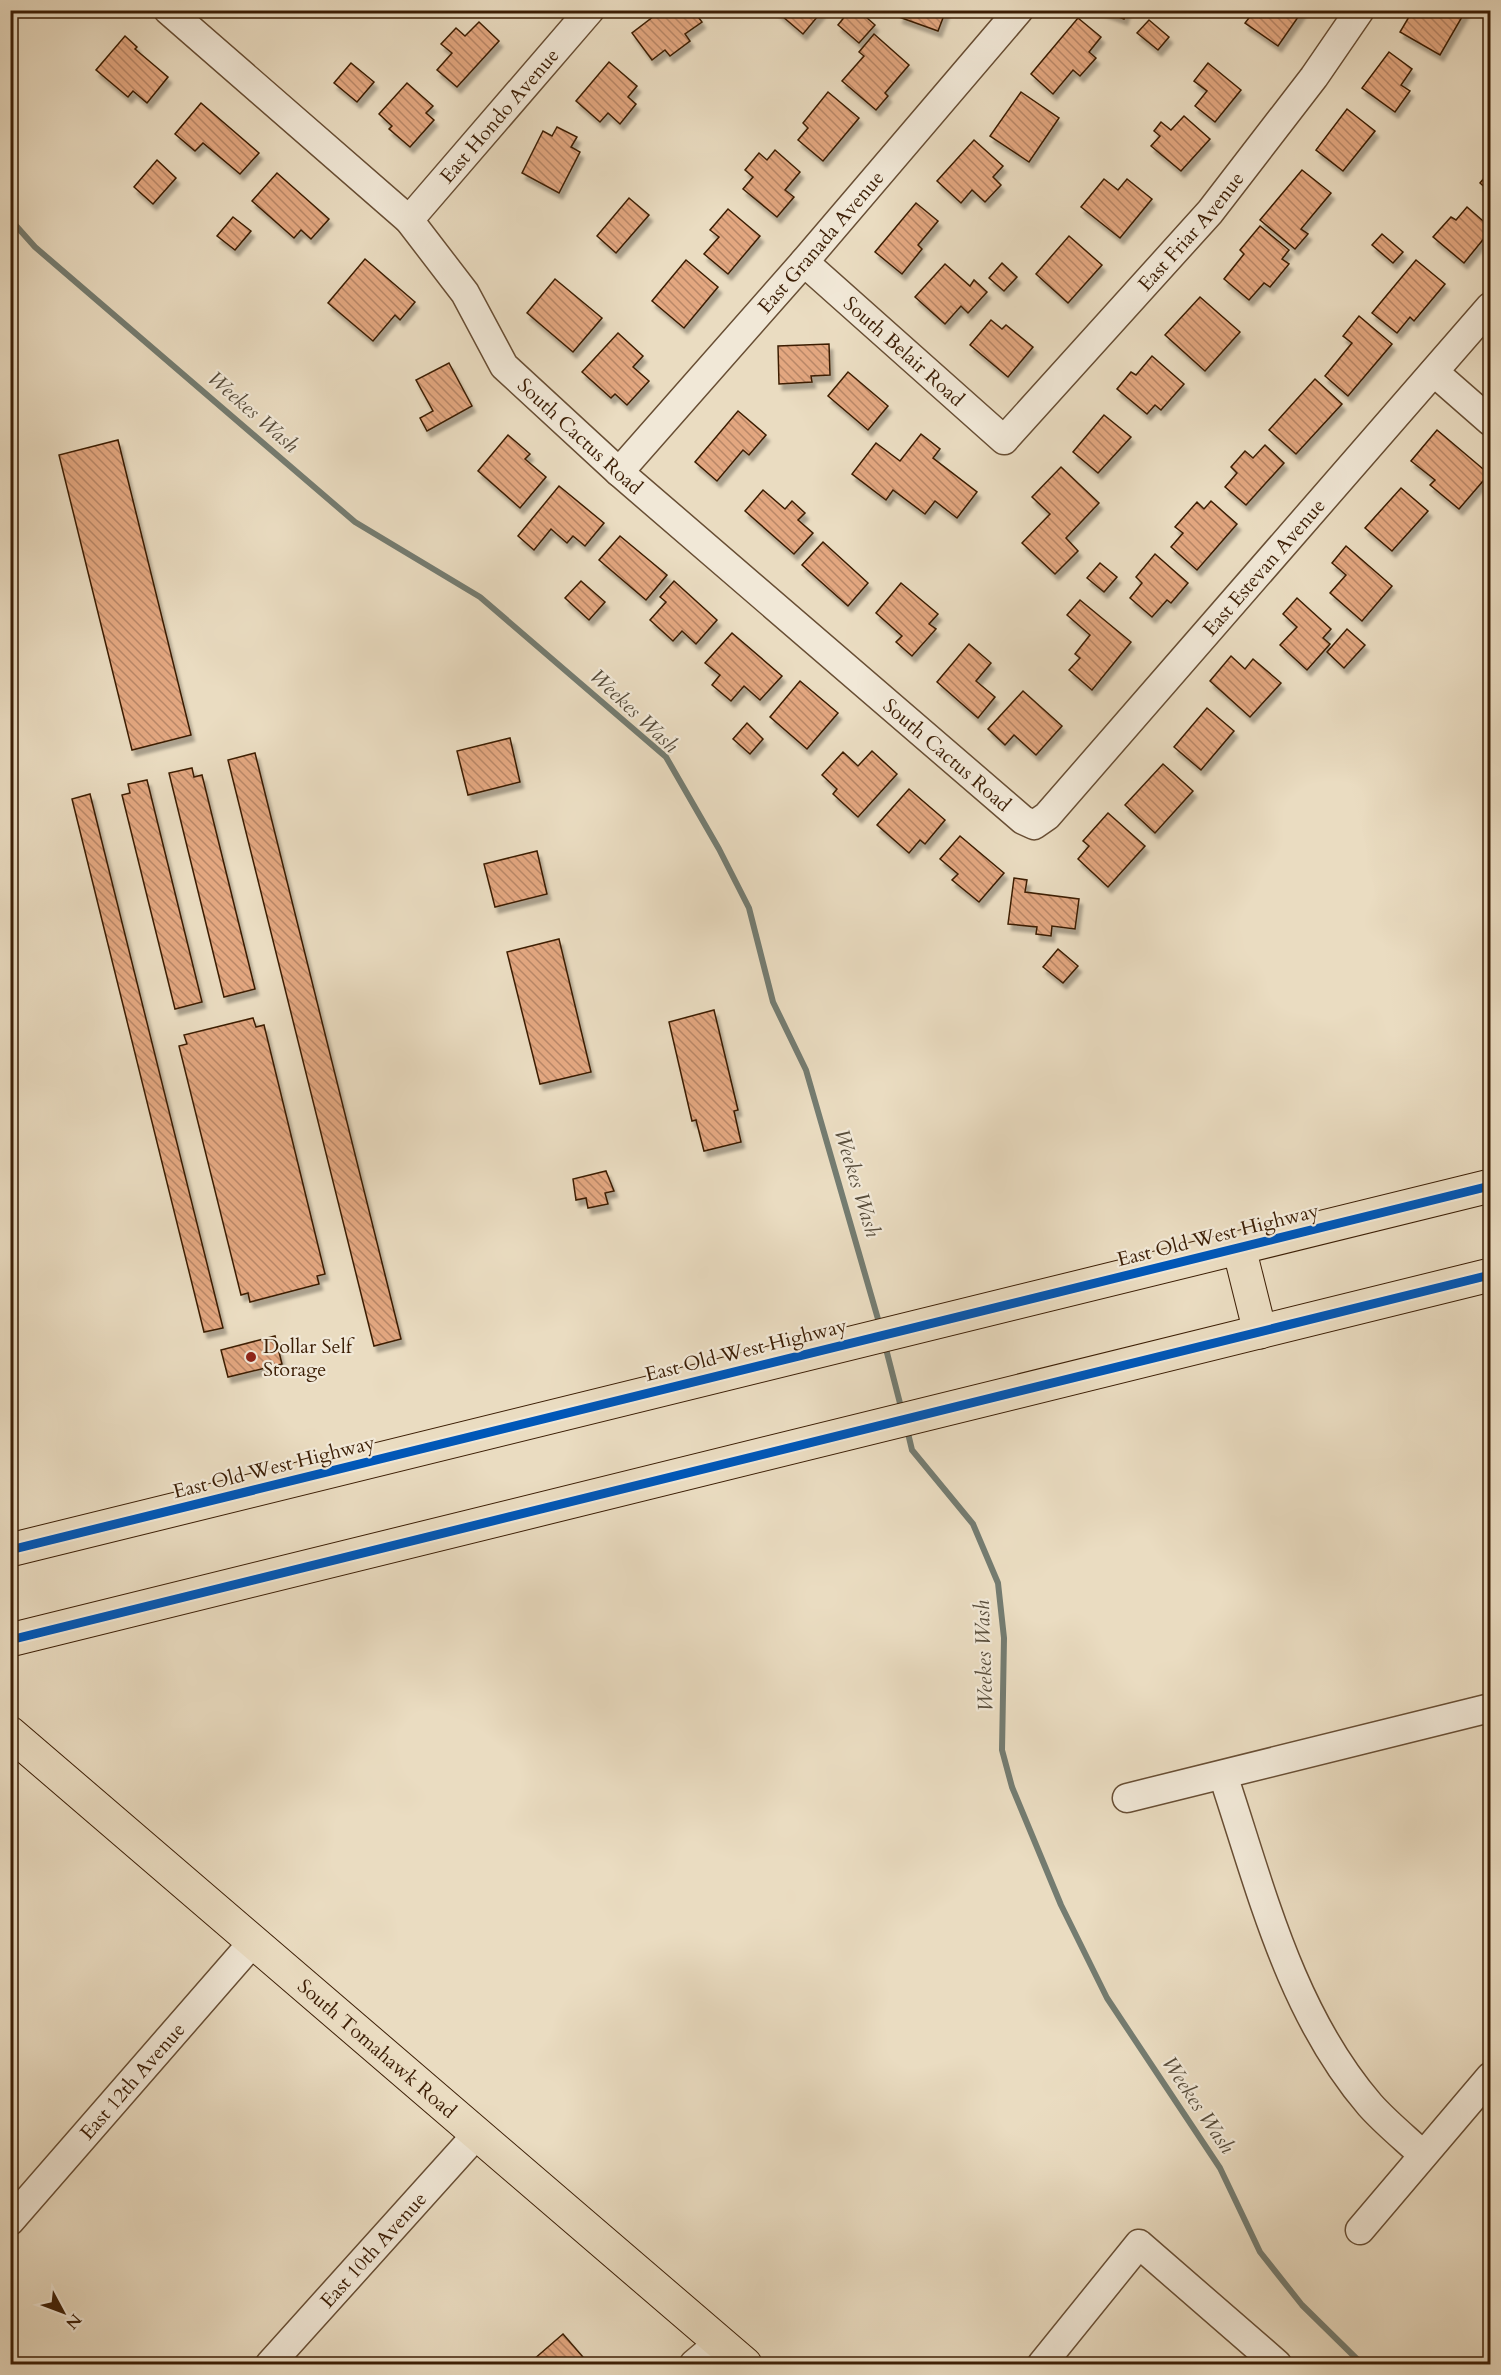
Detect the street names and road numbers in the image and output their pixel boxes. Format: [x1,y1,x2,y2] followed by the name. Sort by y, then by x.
[433,42,565,189] street label: East Hondo Avenue
[751,165,890,319] street label: East Granada Avenue
[1132,166,1250,297] street label: East Friar Avenue
[838,290,971,412] street label: South Belair Road
[512,372,649,501] street label: South Cactus Road
[1196,492,1331,642] street label: East Estevan Avenue
[877,692,1017,818] street label: South Cactus Road
[1114,1197,1322,1273] street label: East Old West Highway
[642,1312,850,1388] street label: East Old West Highway
[170,1429,378,1505] street label: East Old West Highway
[292,1972,463,2124] street label: South Tomahawk Road
[74,2016,191,2145] street label: East 12th Avenue
[314,2186,432,2313] street label: East 10th Avenue

